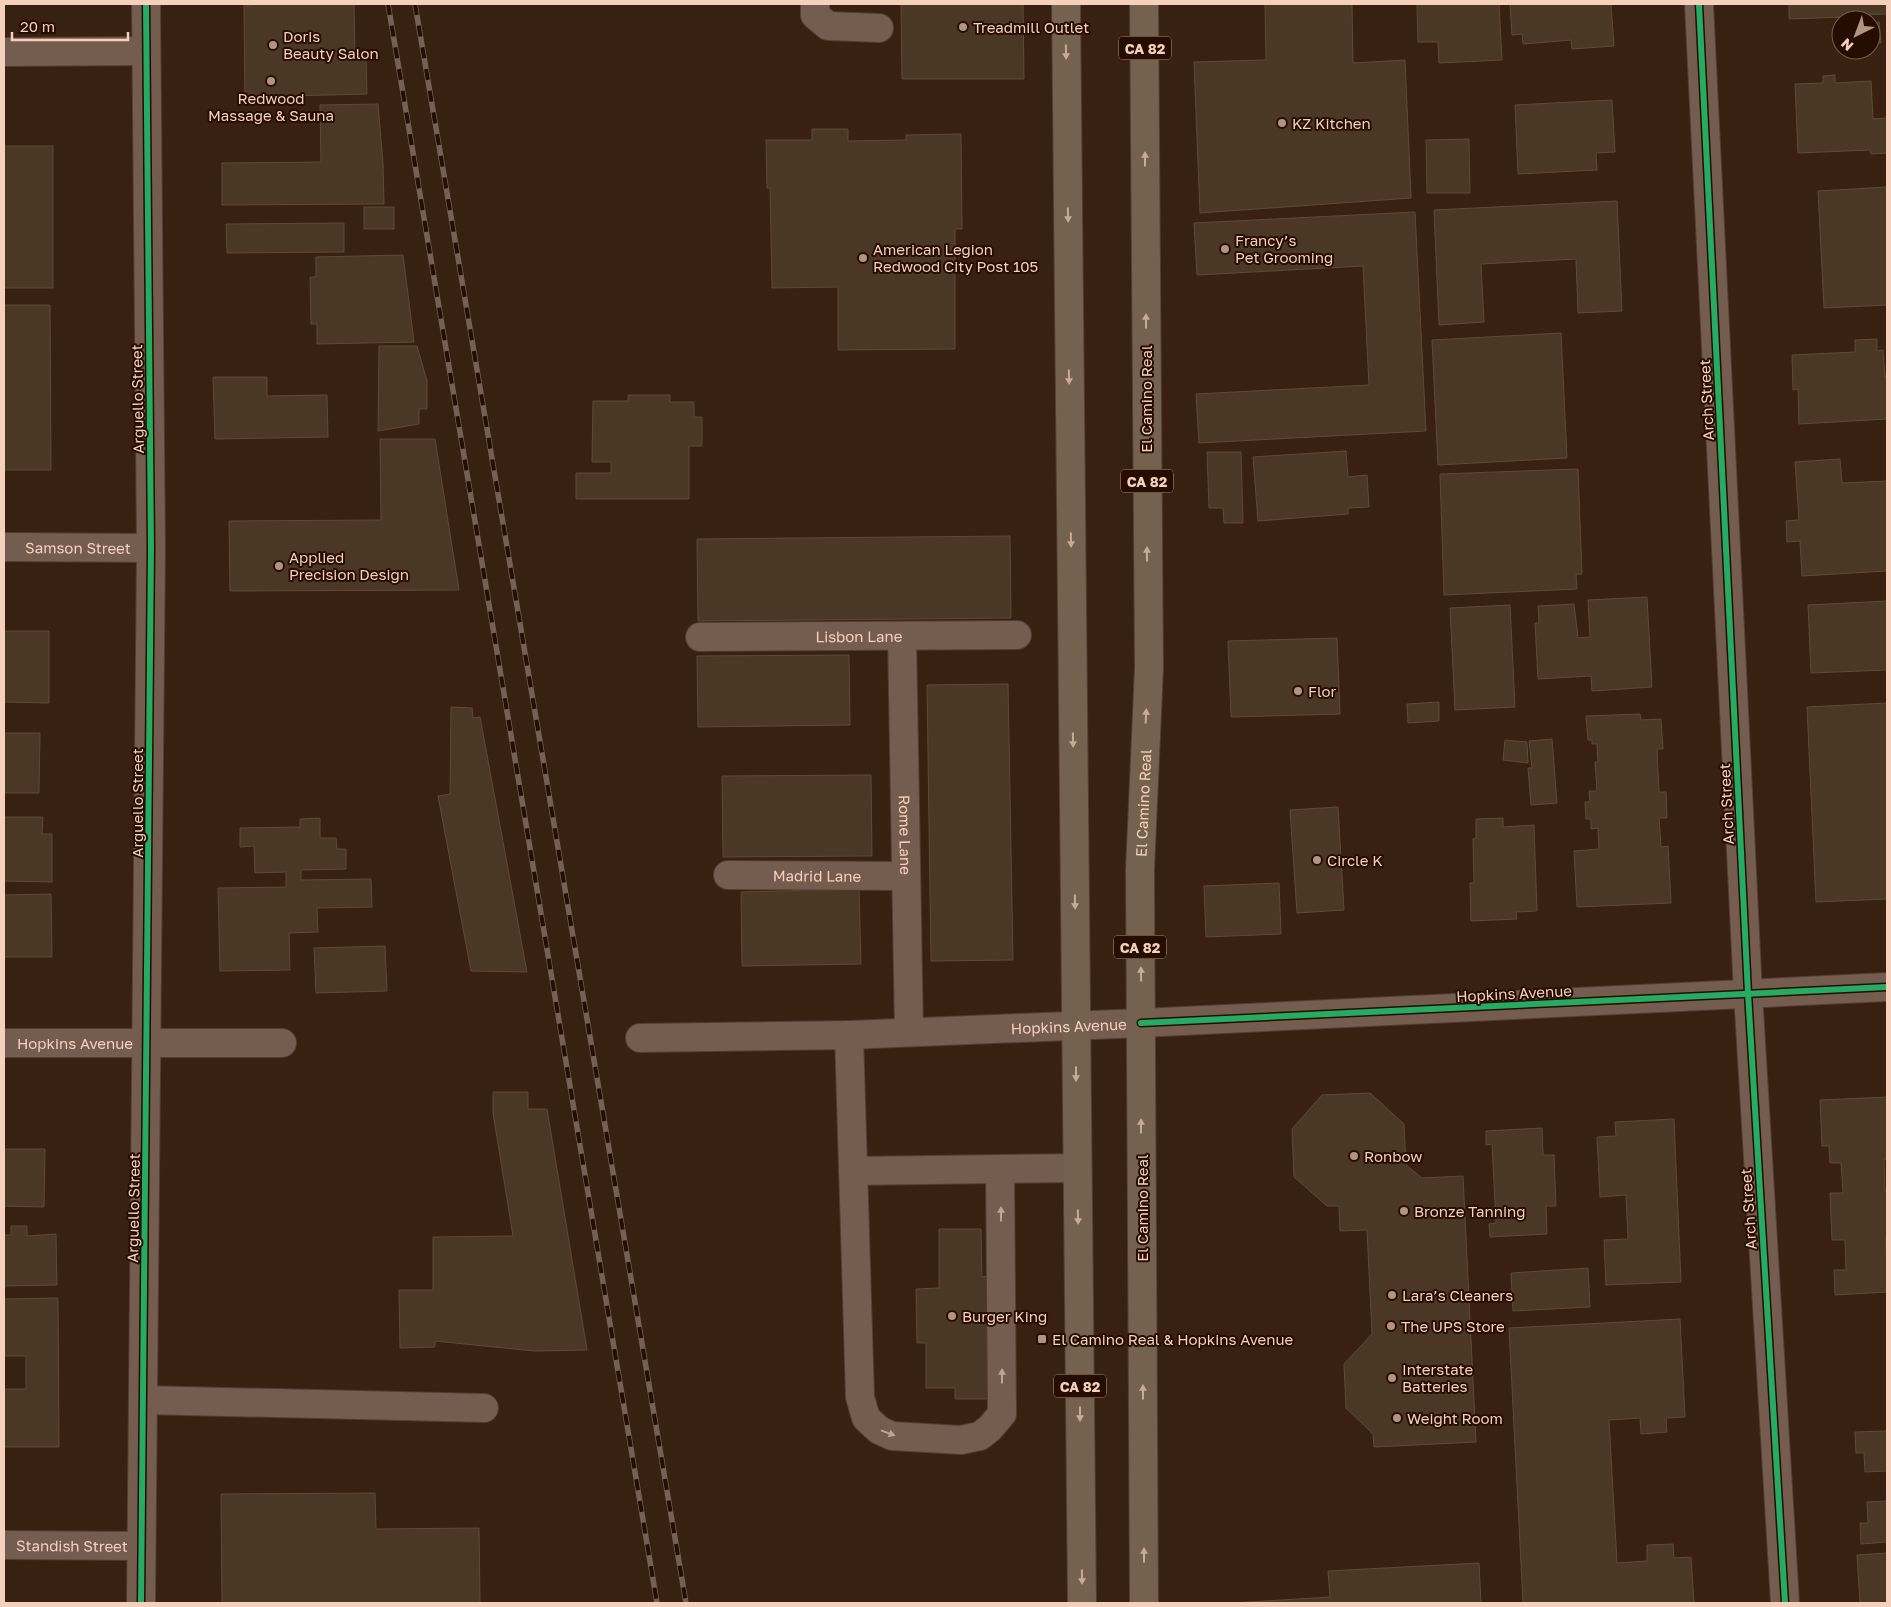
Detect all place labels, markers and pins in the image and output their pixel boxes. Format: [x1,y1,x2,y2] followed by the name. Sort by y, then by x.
[973,18,1089,36] place label: Treadmill Outlet
[957,21,969,33] marker: Treadmill Outlet
[283,27,379,62] place label: Doris Beauty Salon
[267,39,279,51] marker: Doris Beauty Salon
[265,75,277,87] marker: Redwood Massage & Sauna
[208,89,334,124] place label: Redwood Massage & Sauna
[1292,114,1371,132] place label: KZ Kitchen
[1276,117,1288,129] marker: KZ Kitchen
[1235,231,1333,266] place label: Francy’s Pet Grooming
[873,240,1038,275] place label: American Legion Redwood City Post 105
[1219,243,1231,255] marker: Francy’s Pet Grooming
[857,252,869,264] marker: American Legion Redwood City Post 105
[289,548,409,583] place label: Applied Precision Design
[273,560,285,572] marker: Applied Precision Design
[1308,682,1337,700] place label: Flor
[1292,685,1304,697] marker: Flor
[1327,851,1383,869] place label: Circle K
[1311,854,1323,866] marker: Circle K
[1364,1147,1423,1165] place label: Ronbow
[1348,1150,1360,1162] marker: Ronbow
[1414,1202,1525,1220] place label: Bronze Tanning
[1398,1205,1410,1217] marker: Bronze Tanning
[1402,1286,1513,1304] place label: Lara’s Cleaners
[1386,1289,1398,1301] marker: Lara’s Cleaners
[962,1307,1047,1325] place label: Burger King
[946,1310,958,1322] marker: Burger King
[1401,1317,1505,1335] place label: The UPS Store
[1385,1320,1397,1332] marker: The UPS Store
[1052,1330,1294,1348] place label: El Camino Real & Hopkins Avenue
[1036,1333,1048,1345] marker: El Camino Real & Hopkins Avenue
[1402,1360,1474,1395] place label: Interstate Batteries
[1386,1372,1398,1384] marker: Interstate Batteries
[1407,1409,1503,1427] place label: Weight Room
[1391,1412,1403,1424] marker: Weight Room

